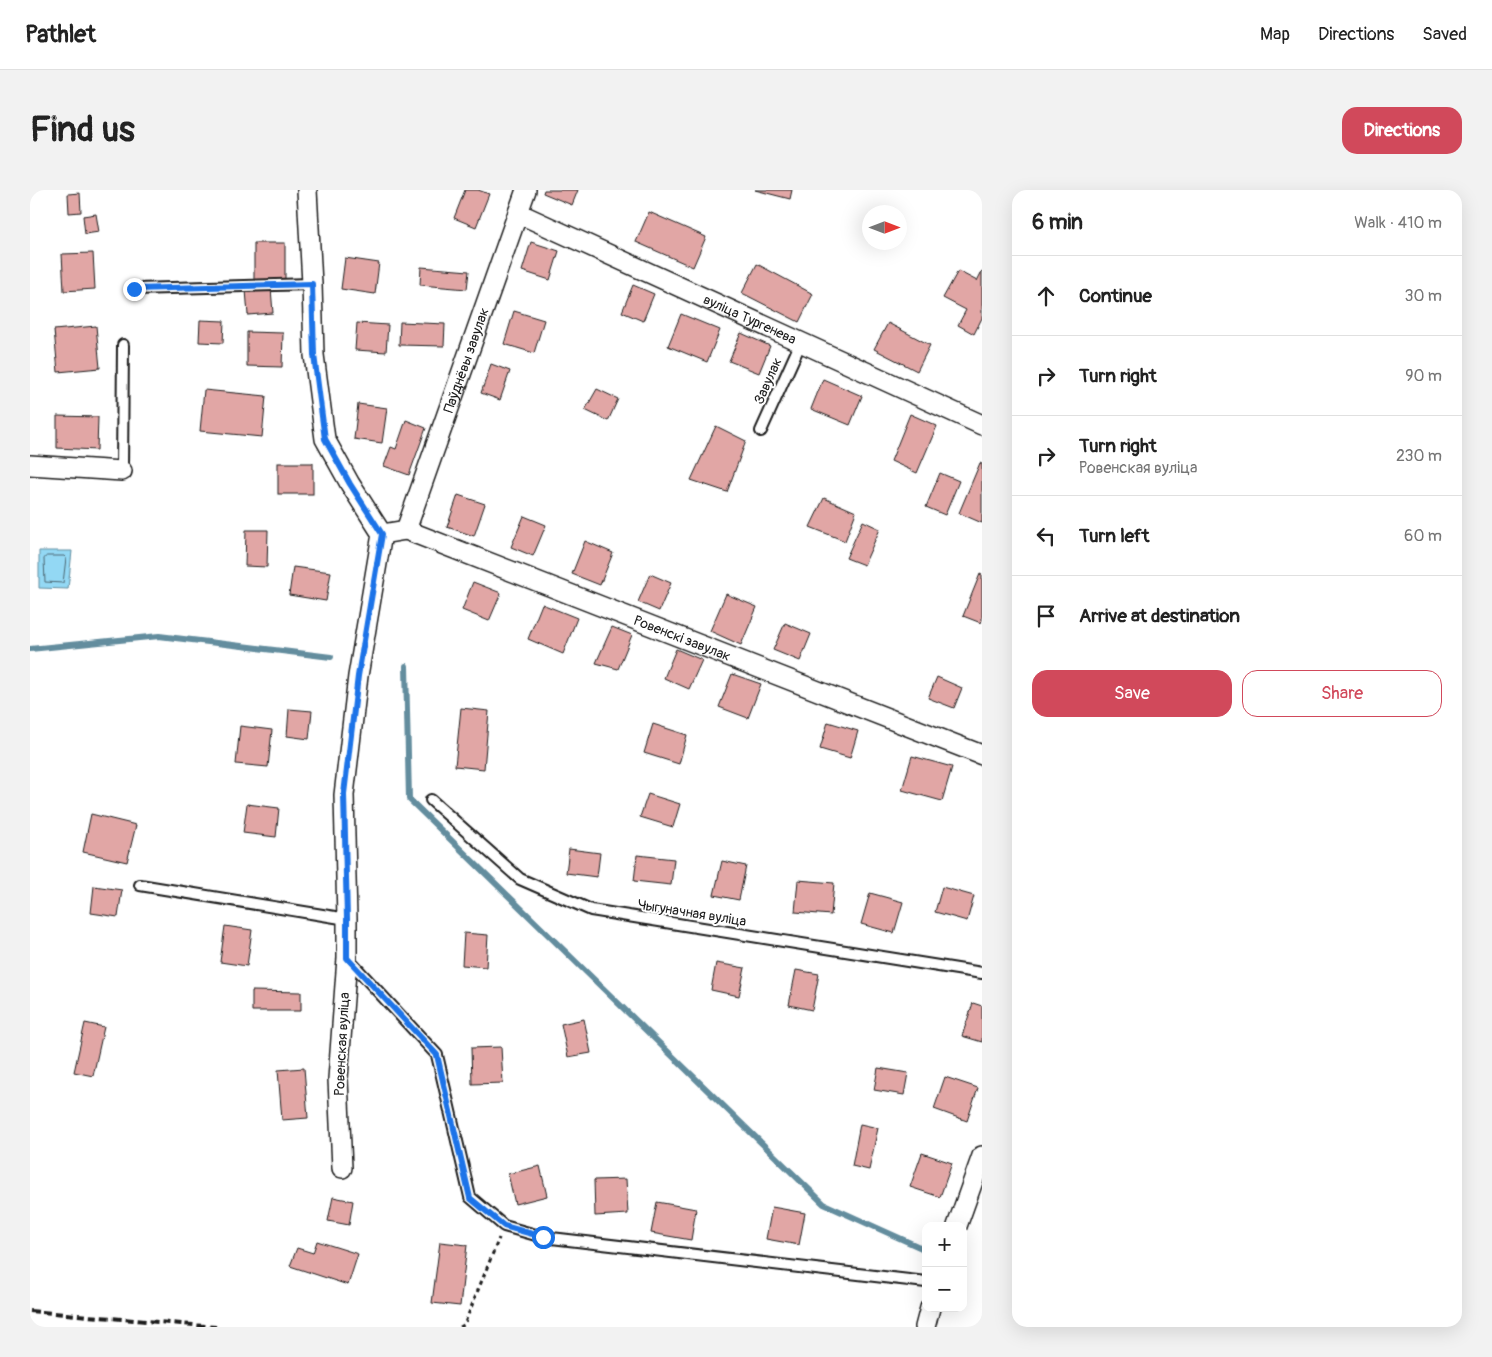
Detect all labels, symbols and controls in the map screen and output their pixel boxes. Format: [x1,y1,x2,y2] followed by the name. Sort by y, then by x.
[25,20,96,49] text: Pathlet
[1260,23,1290,46] text: Map
[1318,23,1394,46] text: Directions
[1422,23,1467,46] text: Saved
[1342,107,1462,154] button: Directions
[30,108,135,152] text: Find us
[862,205,907,250] north arrow
[1032,209,1083,236] text: 6 min
[1354,213,1442,233] text: Walk · 410 m
[123,278,146,301] route end
[1032,282,1060,310] icon: ahead
[1079,284,1152,308] text: Continue
[1404,286,1442,306] text: 30 m
[701,290,799,348] street label: вуліца Тургенева
[440,306,492,415] street label: Паўднёвы завулак
[750,355,786,407] street label: Завулак
[1032,362,1060,390] icon: right
[1079,364,1157,388] text: Turn right
[1405,366,1442,386] text: 90 m
[1079,434,1157,458] text: Turn right
[1032,442,1060,470] icon: right
[1396,446,1442,466] text: 230 m
[1079,458,1198,478] text: Ровенская вуліца
[1032,522,1060,550] icon: left
[1079,524,1149,548] text: Turn left
[1404,526,1442,546] text: 60 m
[1032,602,1060,630] icon: arrive
[1079,604,1240,628] text: Arrive at destination
[632,611,733,665] street label: Ровенскі завулак
[1032,670,1232,717] button: Save
[1242,670,1442,717] button: Share
[636,896,748,930] street label: Чыгуначная вуліца
[331,992,353,1096] street label: Ровенская вуліца
[922,1222,967,1312] map controls
[922,1222,967,1267] button: +
[532,1226,555,1249] route start
[922,1267,967,1312] button: −

